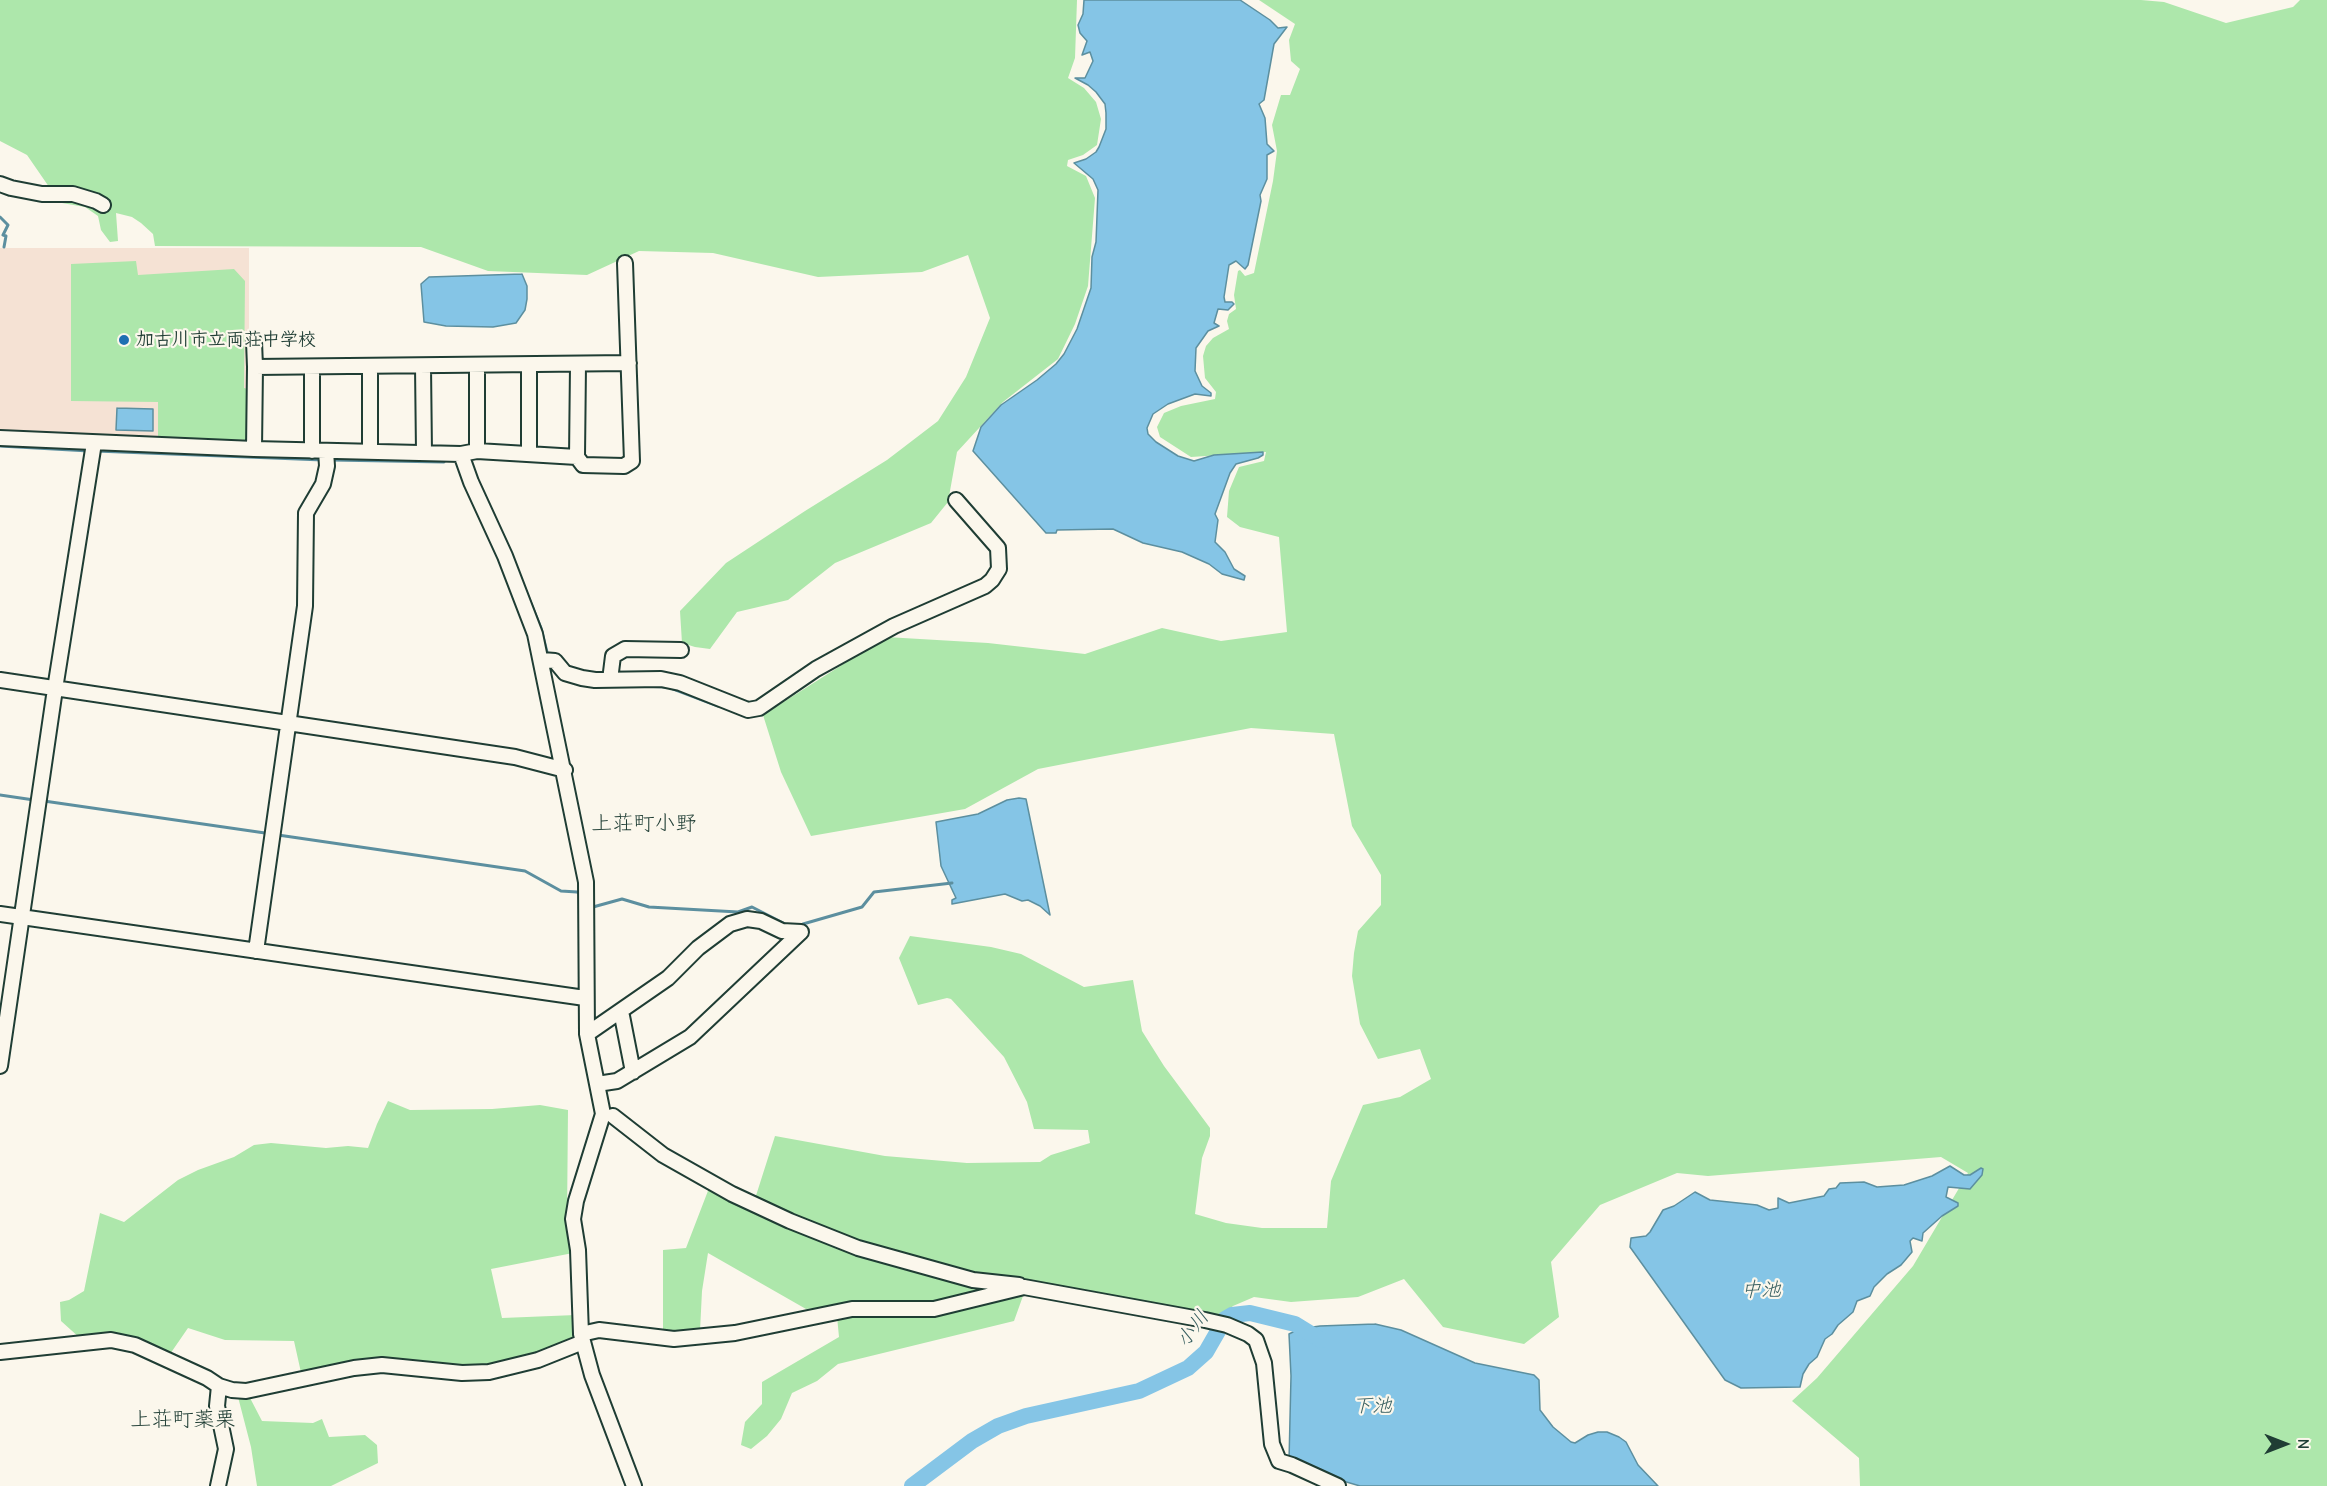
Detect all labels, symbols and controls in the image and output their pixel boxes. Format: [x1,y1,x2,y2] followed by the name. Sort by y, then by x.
[136,329,316,351] place label: 加古川市立両荘中学校
[117,333,131,347] marker: 加古川市立両荘中学校
[592,811,696,837] district label: 上荘町小野
[1741,1278,1781,1302] water label: 中池
[1171,1306,1215,1352] water label: 小川
[1352,1394,1392,1418] water label: 下池
[131,1407,235,1433] district label: 上荘町薬栗
[2255,1414,2315,1474] north arrow
[2294,1439,2312,1449] text: N

